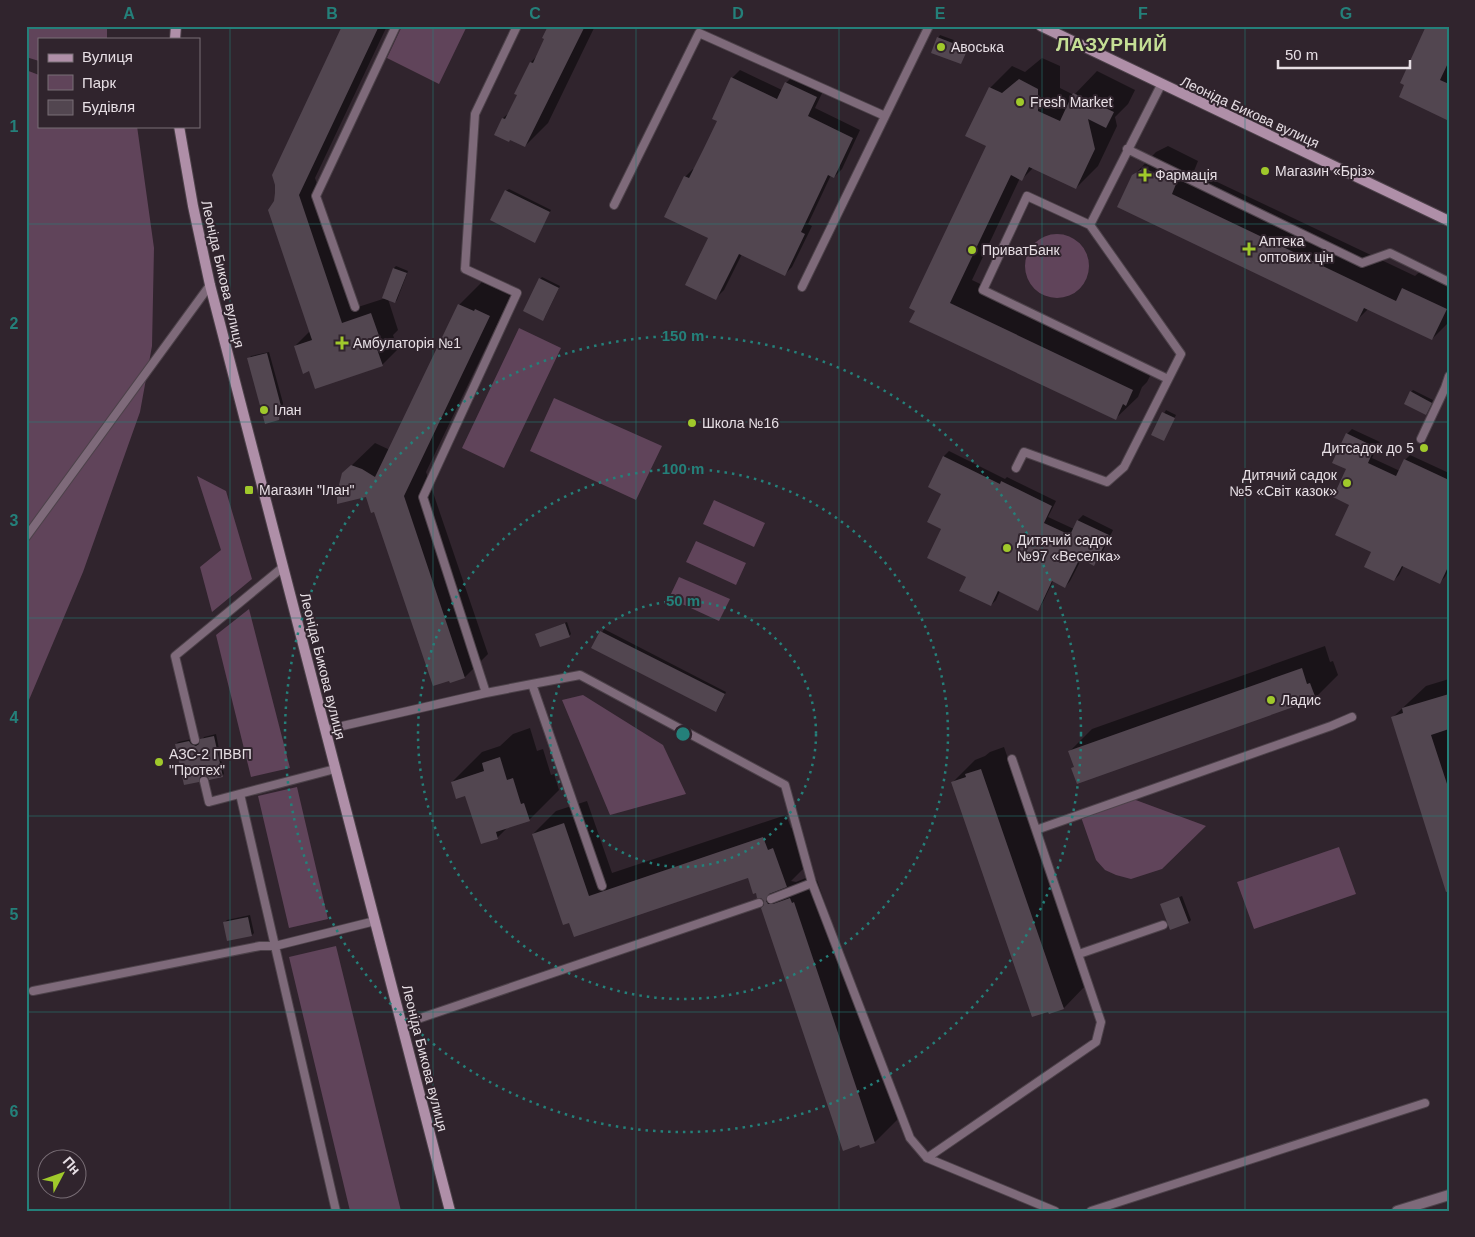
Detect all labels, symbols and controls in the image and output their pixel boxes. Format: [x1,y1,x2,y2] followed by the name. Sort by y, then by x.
[123,5,135,22] text: A
[326,5,338,22] text: B
[529,5,541,22] text: C
[732,5,744,22] text: D
[935,5,946,22] text: E
[1138,5,1148,22] text: F
[1340,5,1352,22] text: G
[1056,34,1168,55] district label: ЛАЗУРНИЙ
[38,38,200,128] legend
[1278,38,1410,70] scale bar
[951,39,1004,55] place label: Авоська
[935,41,947,53] marker: Авоська
[1285,46,1318,63] text: 50 m
[82,48,133,65] text: Вулиця
[1178,73,1322,151] street label: Леоніда Бикова вулиця
[82,74,116,91] text: Парк
[1030,94,1113,110] place label: Fresh Market
[1014,96,1026,108] marker: Fresh Market
[82,98,135,115] text: Будівля
[10,118,19,135] text: 1
[1275,163,1375,179] place label: Магазин «Бріз»
[1259,165,1271,177] marker: Магазин «Бріз»
[1155,167,1217,183] place label: Фармація
[1139,169,1151,181] marker: Фармація
[198,199,248,349] street label: Леоніда Бикова вулиця
[1259,233,1333,265] place label: Аптека оптових цін
[982,242,1061,258] place label: ПриватБанк
[1243,243,1255,255] marker: Аптека оптових цін
[966,244,978,256] marker: ПриватБанк
[10,315,19,332] text: 2
[662,327,704,344] text: 150 m
[353,335,461,351] place label: Амбулаторія №1
[335,336,349,350] marker: Амбулаторія №1
[274,402,302,418] place label: Ілан
[258,404,270,416] marker: Ілан
[702,415,779,431] place label: Школа №16
[686,417,698,429] marker: Школа №16
[1322,440,1414,456] place label: Дитсадок до 5
[1418,442,1430,454] marker: Дитсадок до 5
[662,460,704,477] text: 100 m
[1230,467,1338,499] place label: Дитячий садок №5 «Світ казок»
[1341,477,1353,489] marker: Дитячий садок №5 «Світ казок»
[259,482,354,498] place label: Магазин "Ілан"
[243,484,255,496] marker: Магазин "Ілан"
[10,512,19,529] text: 3
[1017,532,1121,564] place label: Дитячий садок №97 «Веселка»
[1001,542,1013,554] marker: Дитячий садок №97 «Веселка»
[297,591,349,741] street label: Леоніда Бикова вулиця
[666,592,700,609] text: 50 m
[1281,692,1321,708] place label: Ладис
[1265,694,1277,706] marker: Ладис
[10,709,19,726] text: 4
[674,725,692,743] centre of rings
[169,746,252,778] place label: АЗС-2 ПВВП "Протех"
[153,756,165,768] marker: АЗС-2 ПВВП "Протех"
[10,906,19,923] text: 5
[399,983,451,1133] street label: Леоніда Бикова вулиця
[10,1103,19,1120] text: 6
[38,1150,88,1200] north arrow
[60,1153,84,1178] text: Пн

